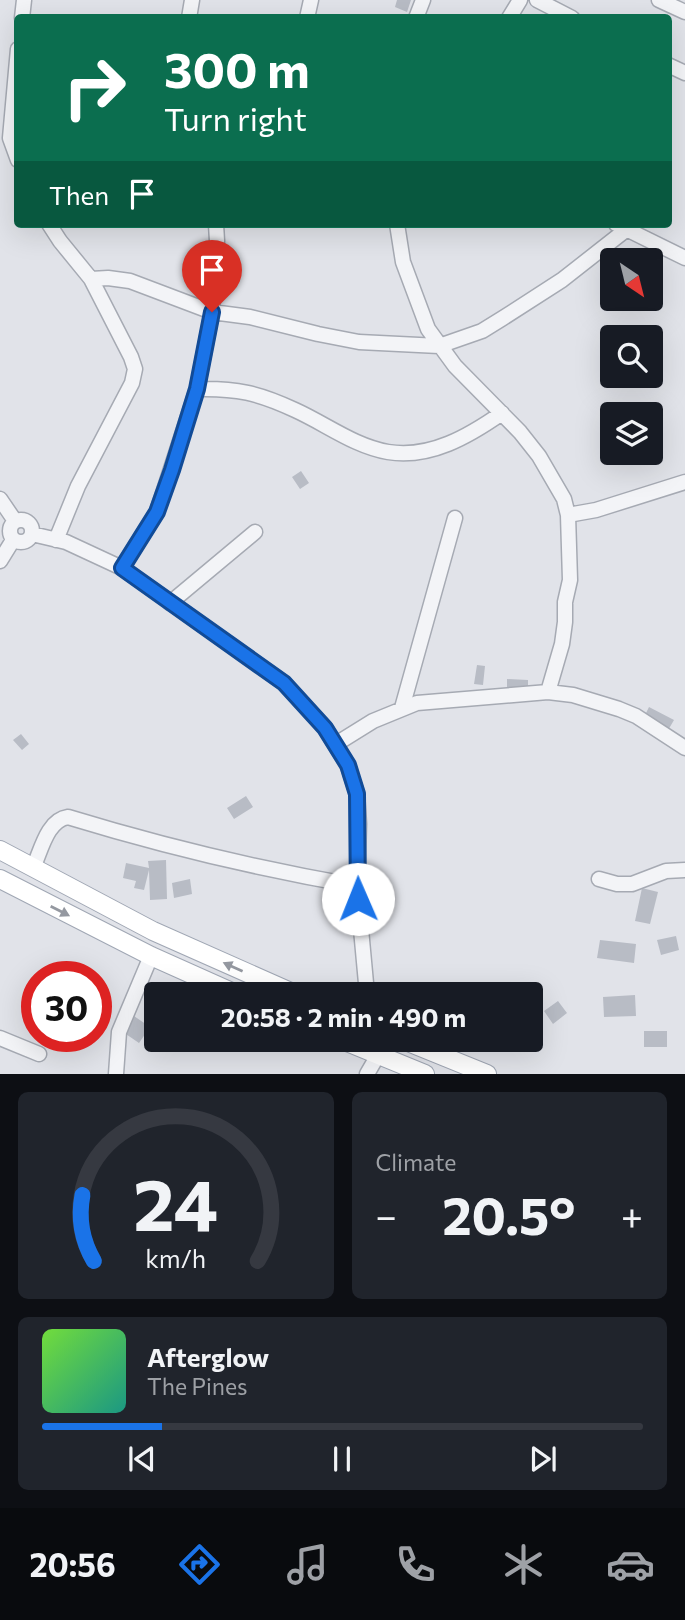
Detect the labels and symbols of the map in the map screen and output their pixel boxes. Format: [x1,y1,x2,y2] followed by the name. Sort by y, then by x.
[182,240,242,312] pin
[600,248,663,312] north arrow
[321,862,395,936] position arrow
[50,905,70,916] one-way arrow
[21,961,112,1052] speed limit sign: 30
[223,961,243,973] one-way arrow

